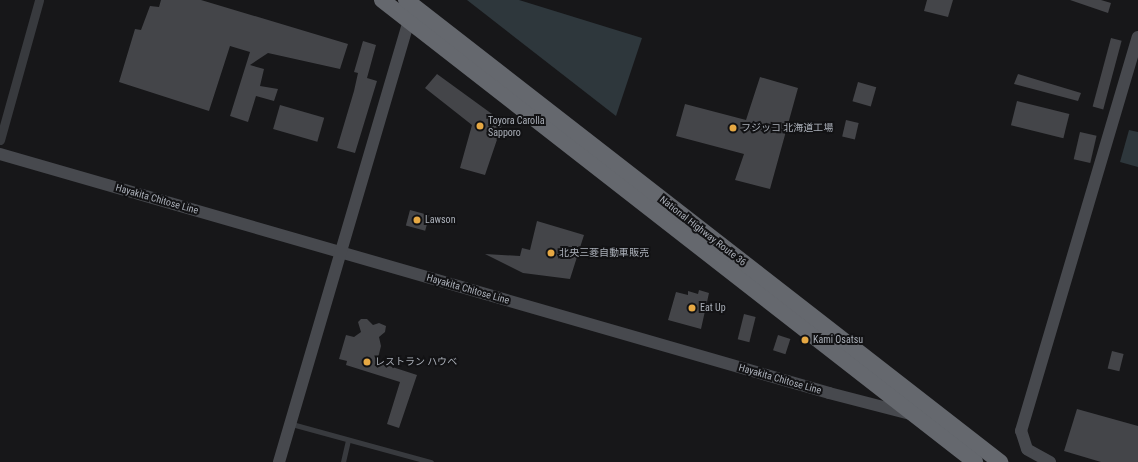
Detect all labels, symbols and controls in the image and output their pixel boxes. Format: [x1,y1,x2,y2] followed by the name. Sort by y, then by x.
[488,114,545,138] place label: Toyora Carolla Sapporo
[475,121,485,131] marker: Toyora Carolla Sapporo
[741,122,833,134] place label: フジッコ 北海道工場
[728,123,738,133] marker: フジッコ 北海道工場
[114,181,200,217] street label: Hayakita Chitose Line
[657,194,749,268] street label: National Highway Route 36
[425,214,455,226] place label: Lawson
[412,215,422,225] marker: Lawson
[559,247,649,259] place label: 北央三菱自動車販売
[546,248,556,258] marker: 北央三菱自動車販売
[425,271,511,307] street label: Hayakita Chitose Line
[700,302,726,314] place label: Eat Up
[687,303,697,313] marker: Eat Up
[813,334,863,346] place label: Kami Osatsu
[800,335,810,345] marker: Kami Osatsu
[375,356,457,368] place label: レストラン ハウベ
[362,357,372,367] marker: レストラン ハウベ
[737,361,823,397] street label: Hayakita Chitose Line

